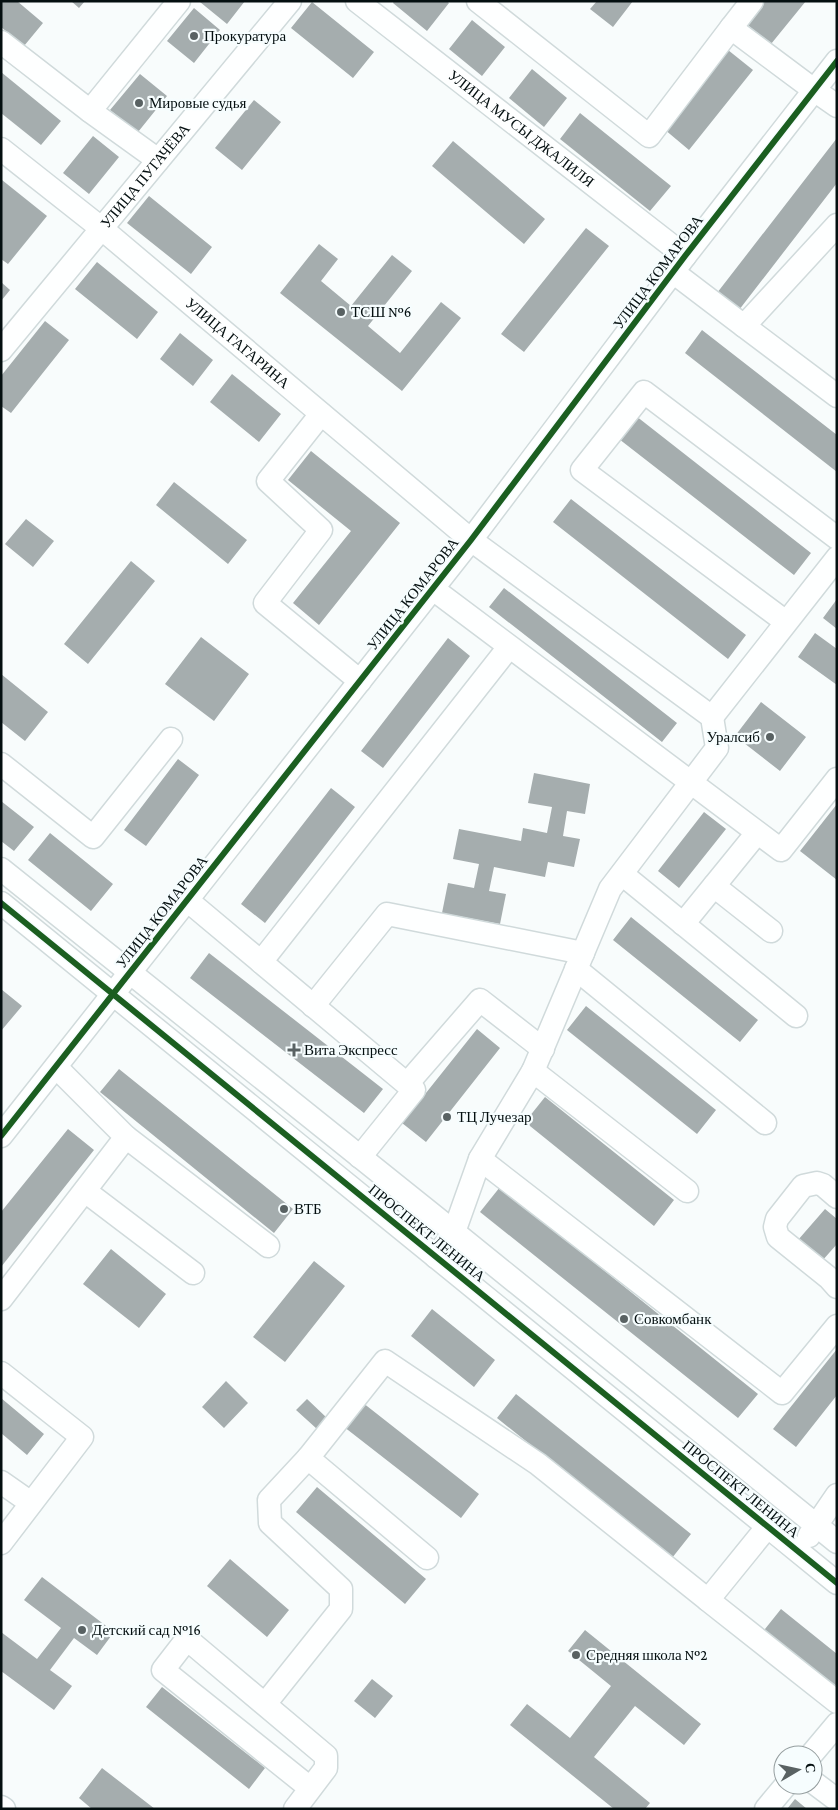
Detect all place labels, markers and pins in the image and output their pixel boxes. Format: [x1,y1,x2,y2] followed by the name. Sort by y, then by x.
[204,28,287,44] place label: Прокуратура
[188,30,200,42] marker: Прокуратура
[149,95,246,111] place label: Мировые судья
[133,97,145,109] marker: Мировые судья
[351,304,411,320] place label: ТСШ №6
[335,306,347,318] marker: ТСШ №6
[707,729,760,745] place label: Уралсиб
[764,731,776,743] marker: Уралсиб
[304,1042,398,1058] place label: Вита Экспресс
[288,1044,300,1056] marker: Вита Экспресс
[457,1109,532,1125] place label: ТЦ Лучезар
[441,1111,453,1123] marker: ТЦ Лучезар
[294,1201,322,1217] place label: ВТБ
[278,1203,290,1215] marker: ВТБ
[634,1311,712,1327] place label: Совкомбанк
[618,1313,630,1325] marker: Совкомбанк
[92,1622,201,1638] place label: Детский сад №16
[76,1624,88,1636] marker: Детский сад №16
[586,1647,707,1663] place label: Средняя школа №2
[570,1649,582,1661] marker: Средняя школа №2

